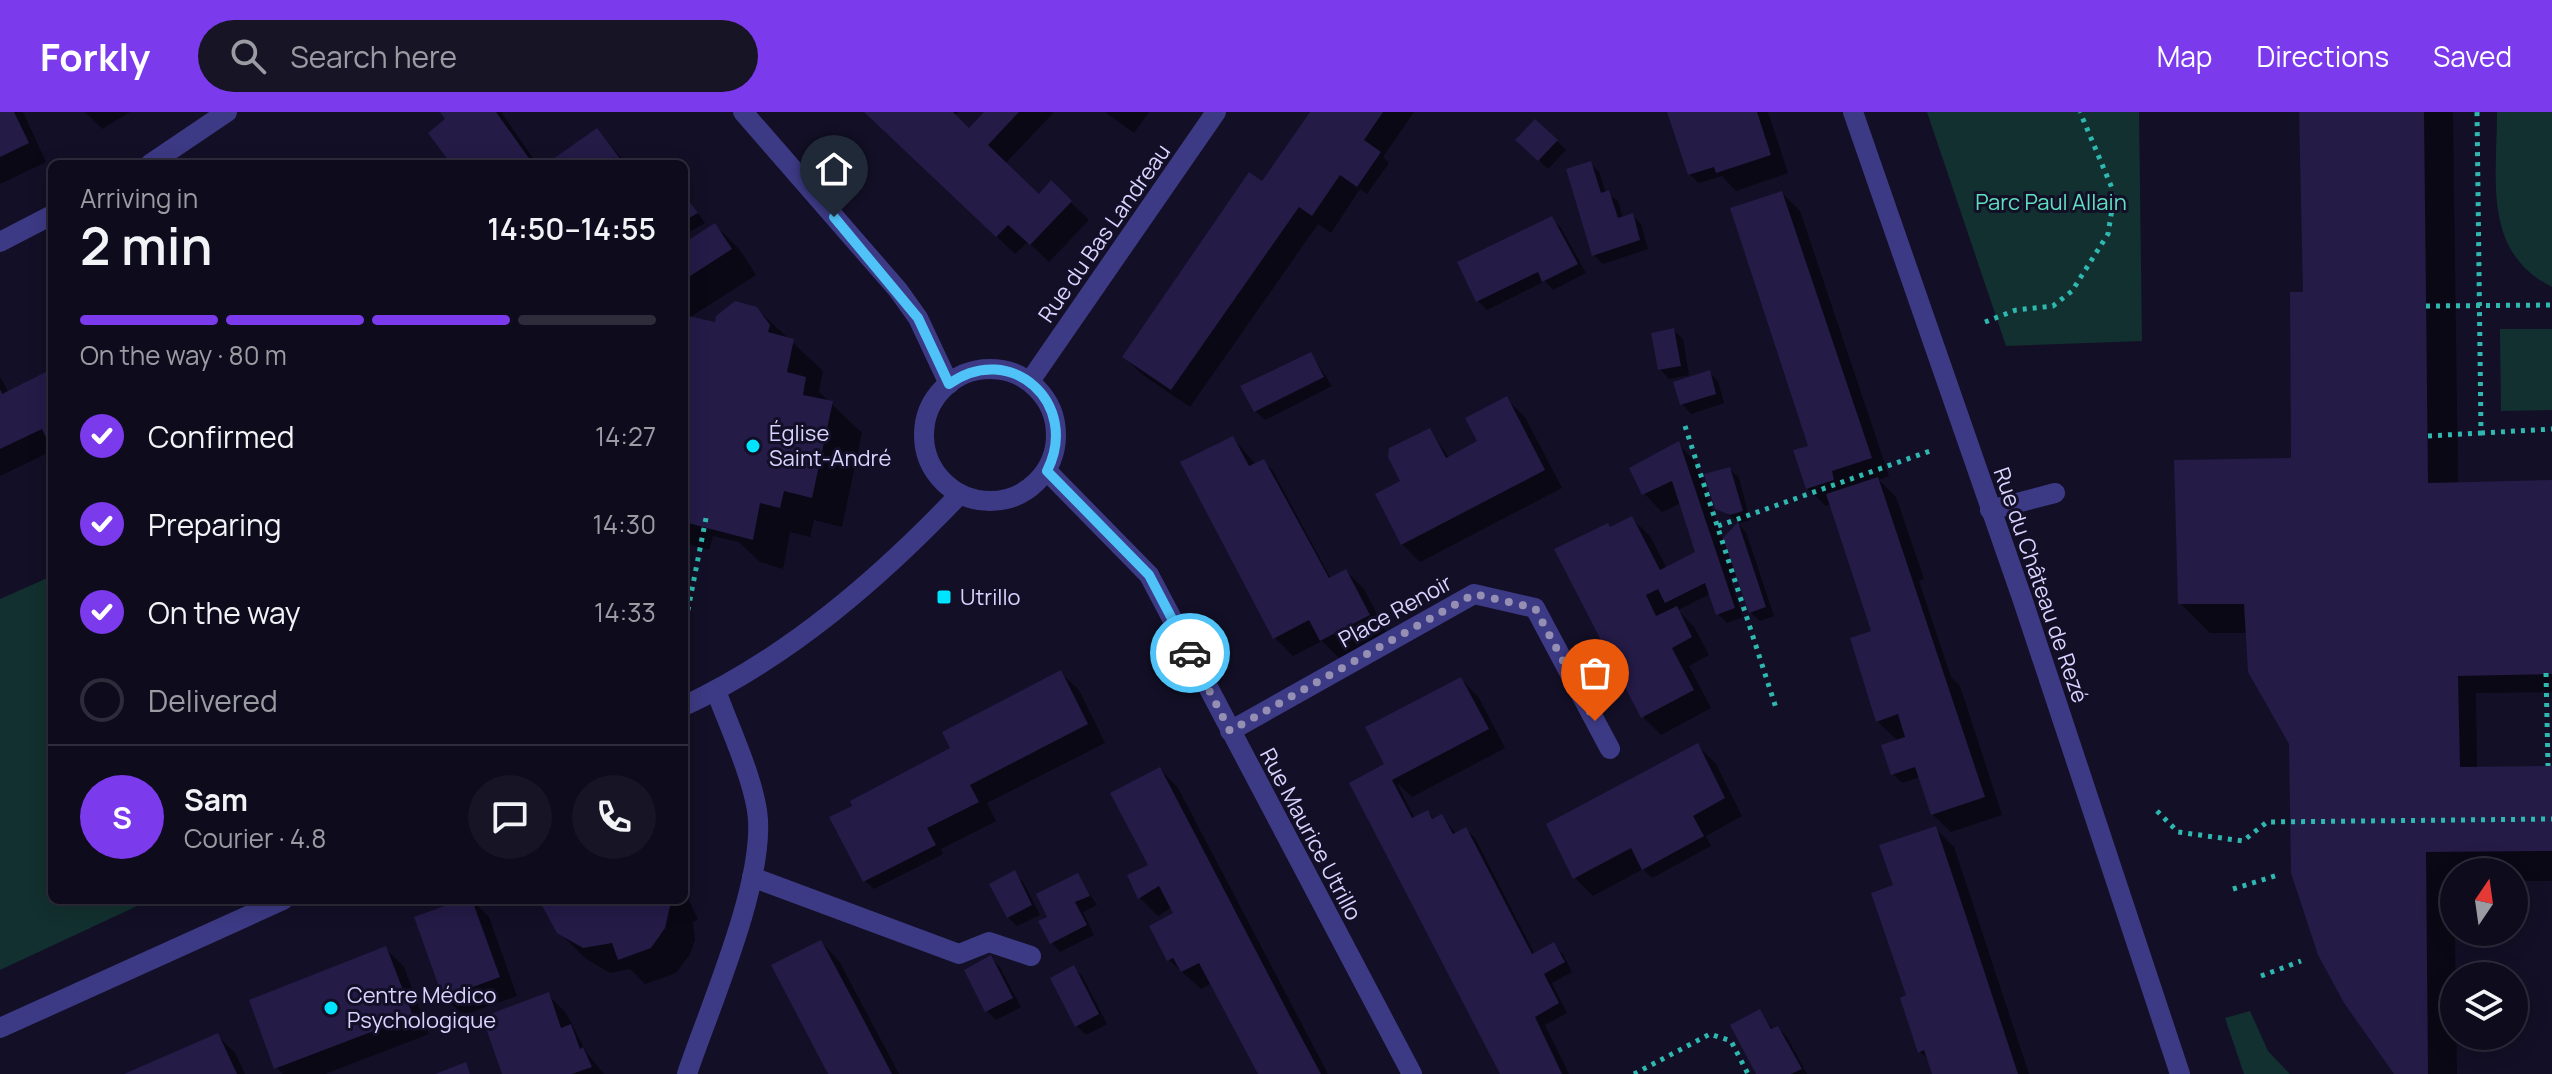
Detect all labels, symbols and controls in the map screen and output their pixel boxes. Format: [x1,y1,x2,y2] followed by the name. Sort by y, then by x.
[198,20,758,92] search box
[40,30,150,82] text: Forkly
[226,34,270,78] icon: search
[290,36,457,77] text: Search here
[2157,37,2212,75] text: Map
[2256,37,2389,75] text: Directions
[2433,37,2512,75] text: Saved
[800,135,868,217] pin
[1031,138,1177,328] street label: Rue du Bas Landreau
[812,147,856,191] icon: home
[80,180,198,216] text: Arriving in
[1975,187,2127,217] park label: Parc Paul Allain
[487,208,656,249] text: 14:50–14:55
[80,210,213,281] text: 2 min
[80,337,287,373] text: On the way · 80 m
[80,414,124,458] icon: check
[148,416,295,457] text: Confirmed
[595,418,656,454] text: 14:27
[769,418,891,473] place label: Église Saint-André
[744,437,762,455] marker: Église Saint-André
[1987,463,2095,707] street label: Rue du Château de Rezé
[80,502,124,546] icon: check
[148,504,282,545] text: Preparing
[593,506,656,542] text: 14:30
[1333,567,1457,654] street label: Place Renoir
[960,582,1021,612] place label: Utrillo
[935,588,953,606] marker: Utrillo
[80,590,124,634] icon: check
[148,592,301,633] text: On the way
[594,594,656,630] text: 14:33
[1150,613,1230,693] courier
[1168,631,1212,675] icon: car
[1561,639,1629,721] pin
[1573,651,1617,695] icon: bag
[148,680,278,721] text: Delivered
[1253,743,1369,925] street label: Rue Maurice Utrillo
[468,775,552,859] button: chat
[572,775,656,859] button: phone
[184,779,248,820] text: Sam
[112,797,132,838] text: S
[184,820,326,856] text: Courier · 4.8
[2440,858,2528,946] north arrow
[2440,858,2528,1050] map controls
[2440,962,2528,1050] button: layers
[347,980,497,1035] place label: Centre Médico Psychologique
[322,999,340,1017] marker: Centre Médico Psychologique

